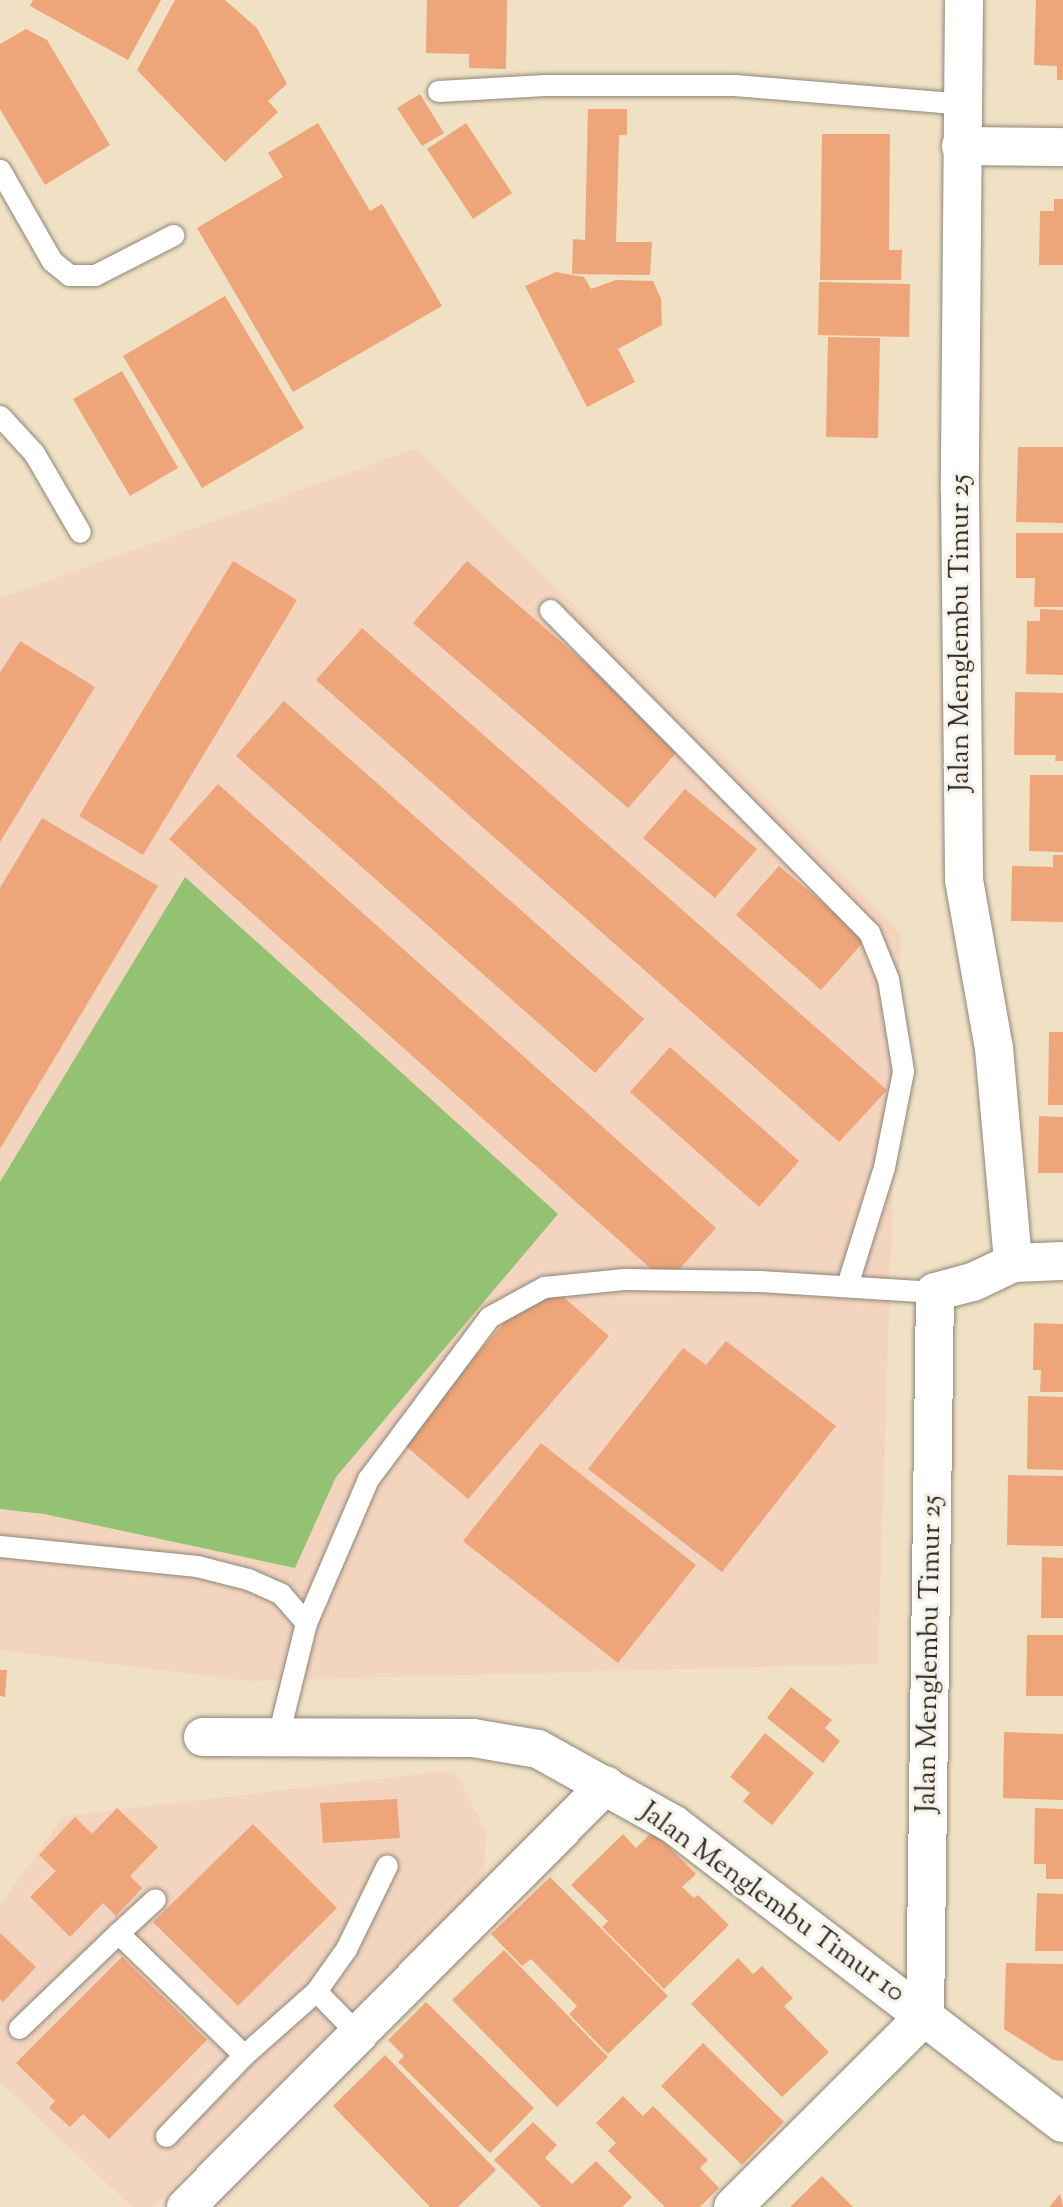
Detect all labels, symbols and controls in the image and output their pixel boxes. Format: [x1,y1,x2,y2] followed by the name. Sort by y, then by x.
[944,474,978,792] street label: Jalan Menglembu Timur 25
[910,1495,950,1813] street label: Jalan Menglembu Timur 25
[633,1796,911,2010] street label: Jalan Menglembu Timur 10

